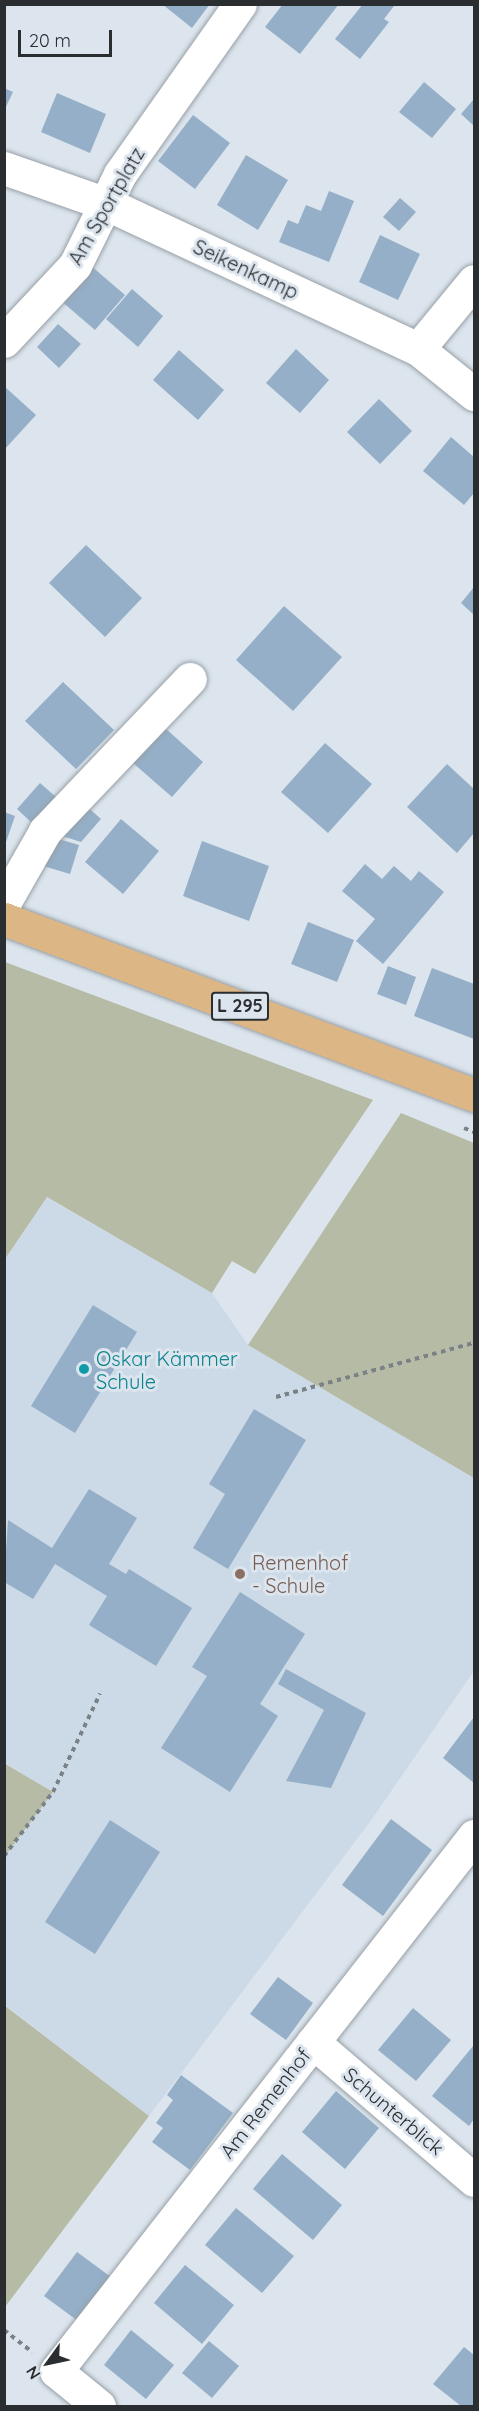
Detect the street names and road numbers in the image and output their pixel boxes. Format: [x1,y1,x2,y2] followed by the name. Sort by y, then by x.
[63,143,149,269] street label: Am Sportplatz
[190,234,302,304] street label: Seikenkamp
[210,991,270,1021] road number: L 295
[215,2043,315,2163] street label: Am Remenhof
[339,2062,449,2160] street label: Schunterblick

